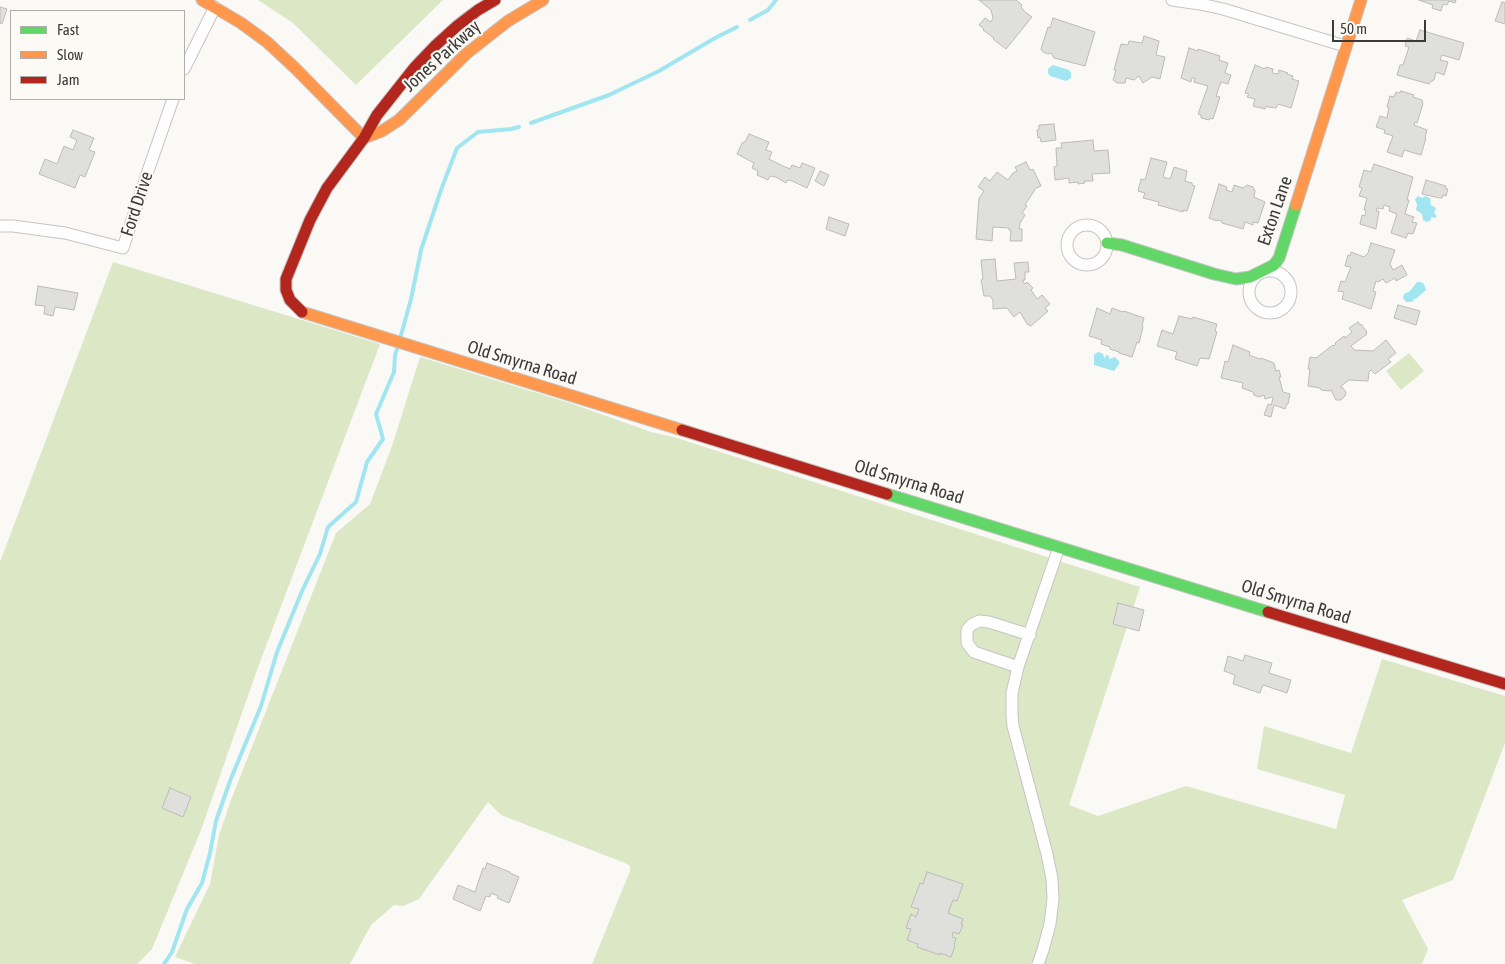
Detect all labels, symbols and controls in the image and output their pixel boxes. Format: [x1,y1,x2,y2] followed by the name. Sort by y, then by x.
[10,10,185,100] legend
[1335,10,1429,42] scale bar
[399,16,485,96] street label: Jones Parkway
[1340,20,1367,37] text: 50 m
[57,21,79,38] text: Fast
[57,46,83,63] text: Slow
[57,71,80,88] text: Jam
[116,169,158,239] street label: Ford Drive
[1253,174,1297,248] street label: Exton Lane
[465,336,579,390] street label: Old Smyrna Road
[852,455,966,509] street label: Old Smyrna Road
[1239,575,1353,629] street label: Old Smyrna Road

